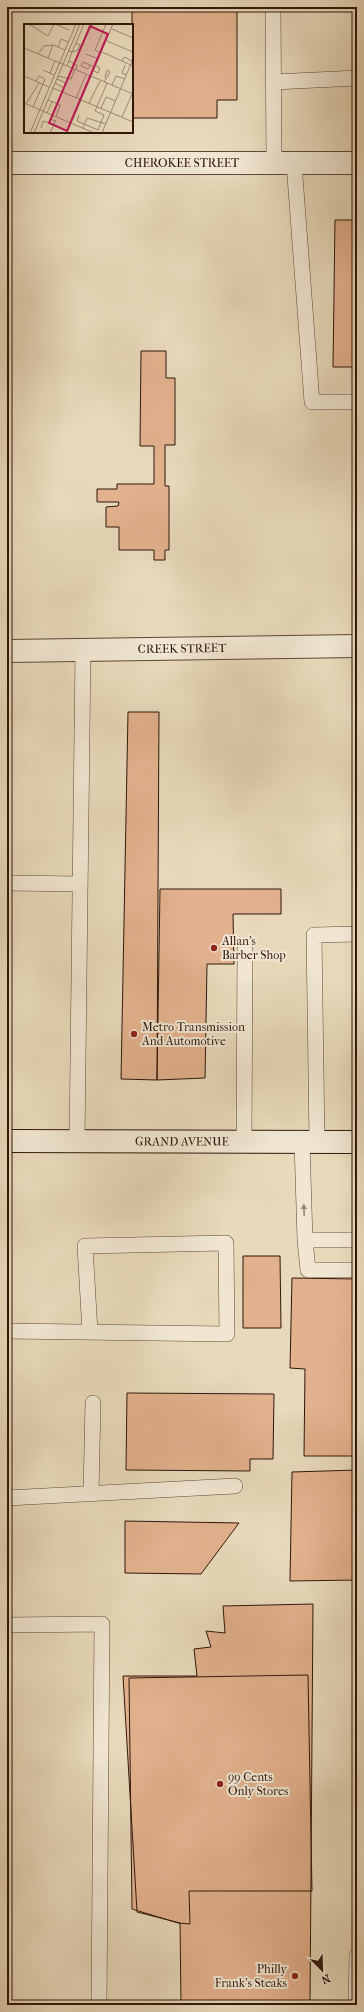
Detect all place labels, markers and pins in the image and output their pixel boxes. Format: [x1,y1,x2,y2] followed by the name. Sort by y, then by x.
[221,934,286,962] place label: Allan's Barber Shop
[209,943,219,953] marker: Allan's Barber Shop
[141,1020,245,1048] place label: Metro Transmission And Automotive
[129,1029,139,1039] marker: Metro Transmission And Automotive
[228,1770,289,1798] place label: 99 Cents Only Stores
[215,1779,225,1789] marker: 99 Cents Only Stores
[215,1962,288,1990] place label: Philly Frank's Steaks
[290,1971,300,1981] marker: Philly Frank's Steaks

